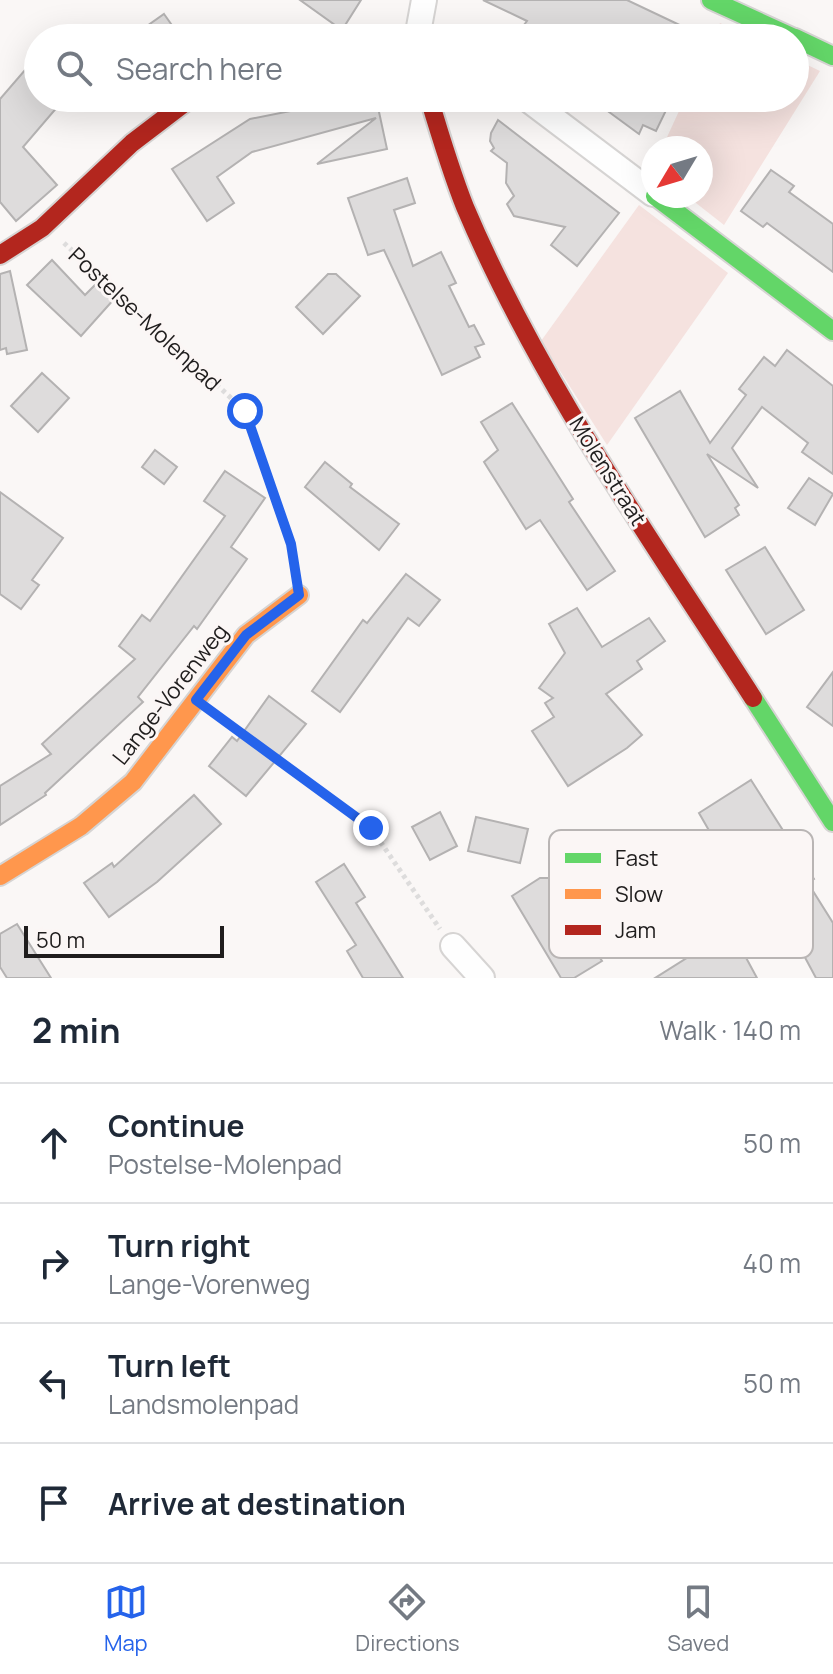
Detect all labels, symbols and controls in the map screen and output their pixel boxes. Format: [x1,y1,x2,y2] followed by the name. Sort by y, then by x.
[24,24,809,112] search box
[52,46,96,90] icon: search
[116,48,283,89] text: Search here
[641,136,713,208] north arrow
[62,240,228,398] street label: Postelse-Molenpad
[227,393,263,429] route start
[563,411,654,531] street label: Molenstraat
[105,617,235,771] street label: Lange-Vorenweg
[353,810,389,846] route end
[549,830,813,958] legend
[615,843,658,873] text: Fast
[615,879,663,909] text: Slow
[615,915,656,945] text: Jam
[24,922,224,958] scale bar
[36,925,85,955] text: 50 m
[32,1007,120,1053] text: 2 min
[660,1012,801,1048] text: Walk · 140 m
[108,1105,244,1146] text: Continue
[32,1121,76,1165] icon: ahead
[743,1125,801,1161] text: 50 m
[108,1146,342,1182] text: Postelse-Molenpad
[108,1225,251,1266] text: Turn right
[32,1241,76,1285] icon: right
[743,1245,801,1281] text: 40 m
[108,1266,310,1302] text: Lange-Vorenweg
[108,1345,231,1386] text: Turn left
[32,1361,76,1405] icon: left
[743,1365,801,1401] text: 50 m
[108,1386,299,1422] text: Landsmolenpad
[32,1481,76,1525] icon: arrive
[108,1483,406,1524] text: Arrive at destination
[104,1580,148,1658] tab: Map
[355,1580,460,1658] tab: Directions
[667,1580,729,1658] tab: Saved

